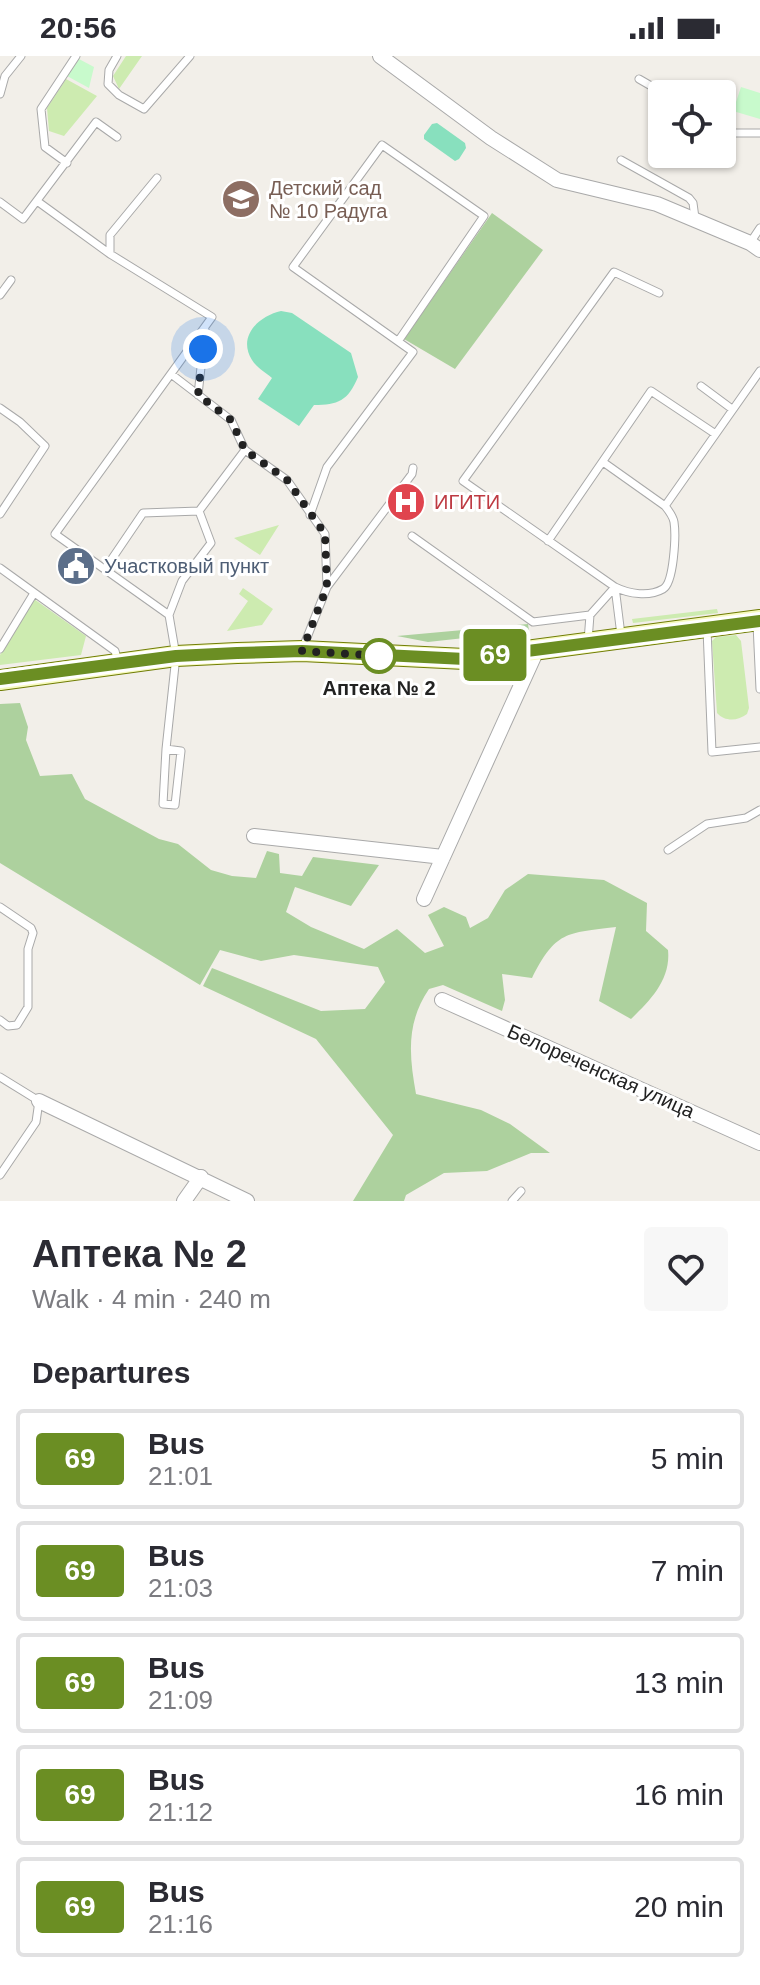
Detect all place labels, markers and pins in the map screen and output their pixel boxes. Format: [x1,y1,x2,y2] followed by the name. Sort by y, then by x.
[269,177,388,222] place label: Детский сад № 10 Радуга
[220,178,262,220] school or university icon: Детский сад № 10 Радуга
[385,481,427,523] hospital icon: ИГИТИ
[434,491,500,513] place label: ИГИТИ
[55,545,97,587] public building icon: Участковый пункт
[104,555,269,577] place label: Участковый пункт
[362,639,396,673] marker: Аптека № 2
[322,677,436,699] place label: Аптека № 2

